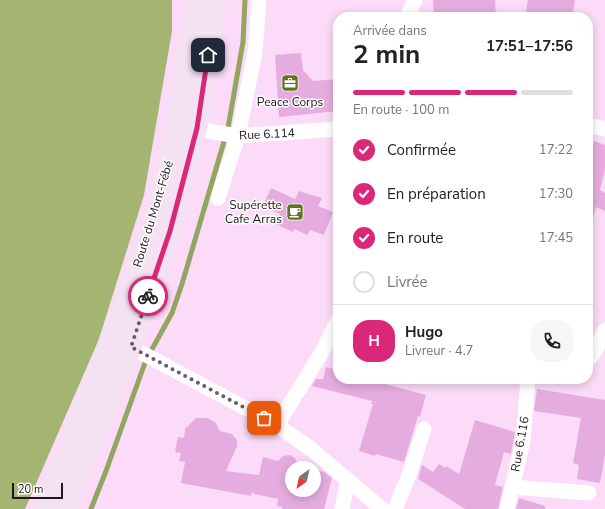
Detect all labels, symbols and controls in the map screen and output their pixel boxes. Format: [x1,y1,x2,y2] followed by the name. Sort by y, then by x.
[353,22,427,40] text: Arrivée dans
[486,36,573,56] text: 17:51–17:56
[353,37,420,72] text: 2 min
[191,38,225,72] pin
[197,44,219,66] icon: home
[280,73,300,93] office icon: Peace Corps
[257,94,323,110] place label: Peace Corps
[353,101,449,119] text: En route · 100 m
[239,125,295,143] street label: Rue 6.114
[353,139,375,161] icon: check
[387,140,456,160] text: Confirmée
[539,141,573,159] text: 17:22
[129,159,177,269] street label: Route du Mont-Fébé
[353,183,375,205] icon: check
[387,184,486,204] text: En préparation
[539,185,573,203] text: 17:30
[225,197,282,227] place label: Supérette Cafe Arras
[285,202,305,222] cafe icon: Supérette Cafe Arras
[353,227,375,249] icon: check
[387,228,443,248] text: En route
[539,229,573,247] text: 17:45
[387,272,428,292] text: Livrée
[128,276,168,316] courier
[137,285,159,307] icon: bike
[531,320,573,362] button: phone
[405,322,443,342] text: Hugo
[368,331,380,351] text: H
[405,342,473,360] text: Livreur · 4.7
[247,401,281,435] pin
[253,407,275,429] icon: bag
[507,415,533,473] street label: Rue 6.116
[285,461,321,497] north arrow
[285,461,321,497] map controls
[12,481,63,500] scale bar
[18,482,43,497] text: 20 m

